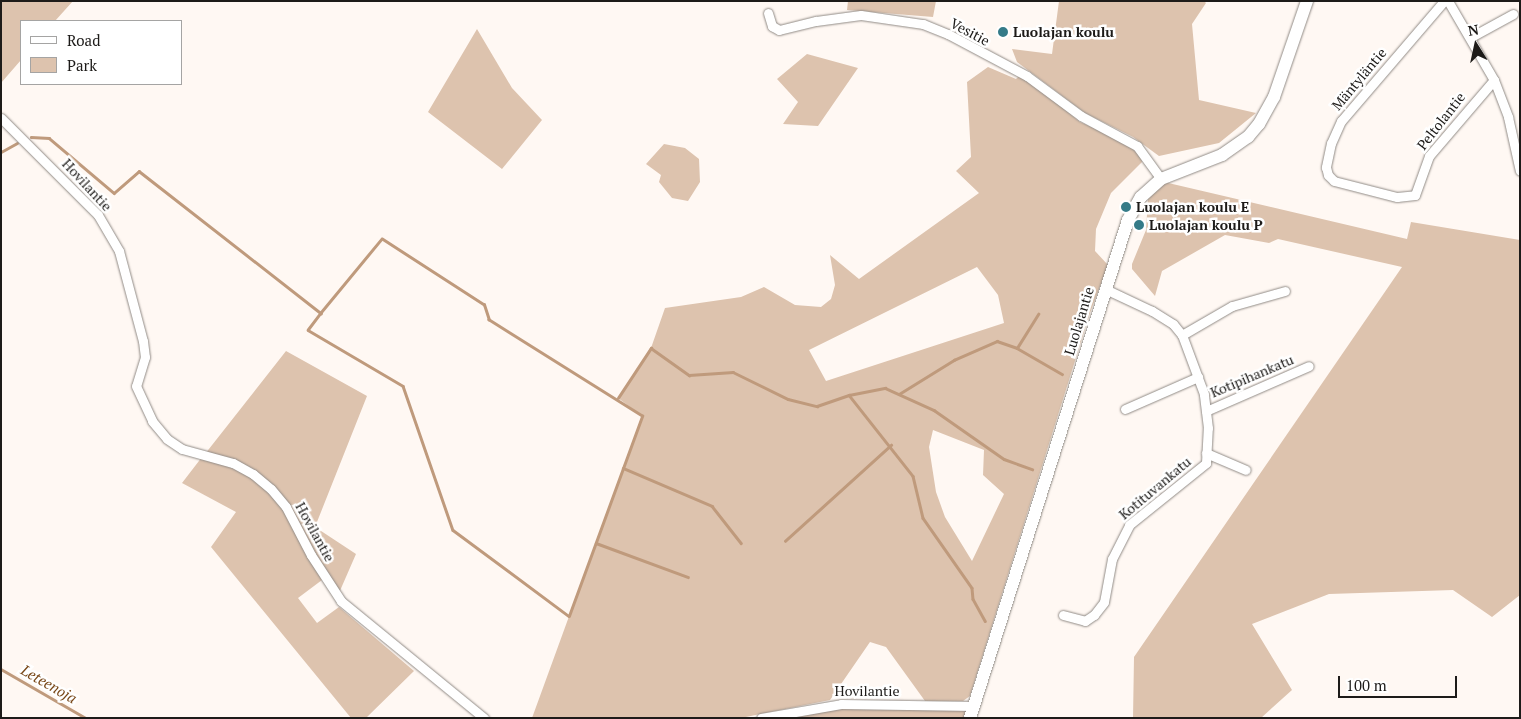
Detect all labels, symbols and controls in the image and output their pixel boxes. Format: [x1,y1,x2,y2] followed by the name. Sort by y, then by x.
[947,15,993,49] street label: Vesitie
[1466,19,1480,40] text: N
[20,20,182,85] legend
[1451,20,1501,70] north arrow
[1013,24,1114,40] place label: Luolajan koulu
[997,26,1009,38] marker: Luolajan koulu
[67,30,100,50] text: Road
[1328,45,1390,113] street label: Mäntyläntie
[67,55,97,75] text: Park
[1413,89,1469,153] street label: Peltolantie
[59,155,115,215] street label: Hovilantie
[1136,199,1249,215] place label: Luolajan koulu E
[1120,201,1132,213] marker: Luolajan koulu E
[1149,217,1263,233] place label: Luolajan koulu P
[1133,219,1145,231] marker: Luolajan koulu P
[1061,285,1097,357] street label: Luolajantie
[1208,351,1296,401] street label: Kotipihankatu
[1116,453,1194,523] street label: Kotituvankatu
[292,499,338,565] street label: Hovilantie
[18,661,80,707] water label: Leteenoja
[1341,666,1460,698] scale bar
[1346,675,1387,695] text: 100 m
[834,683,900,699] street label: Hovilantie

